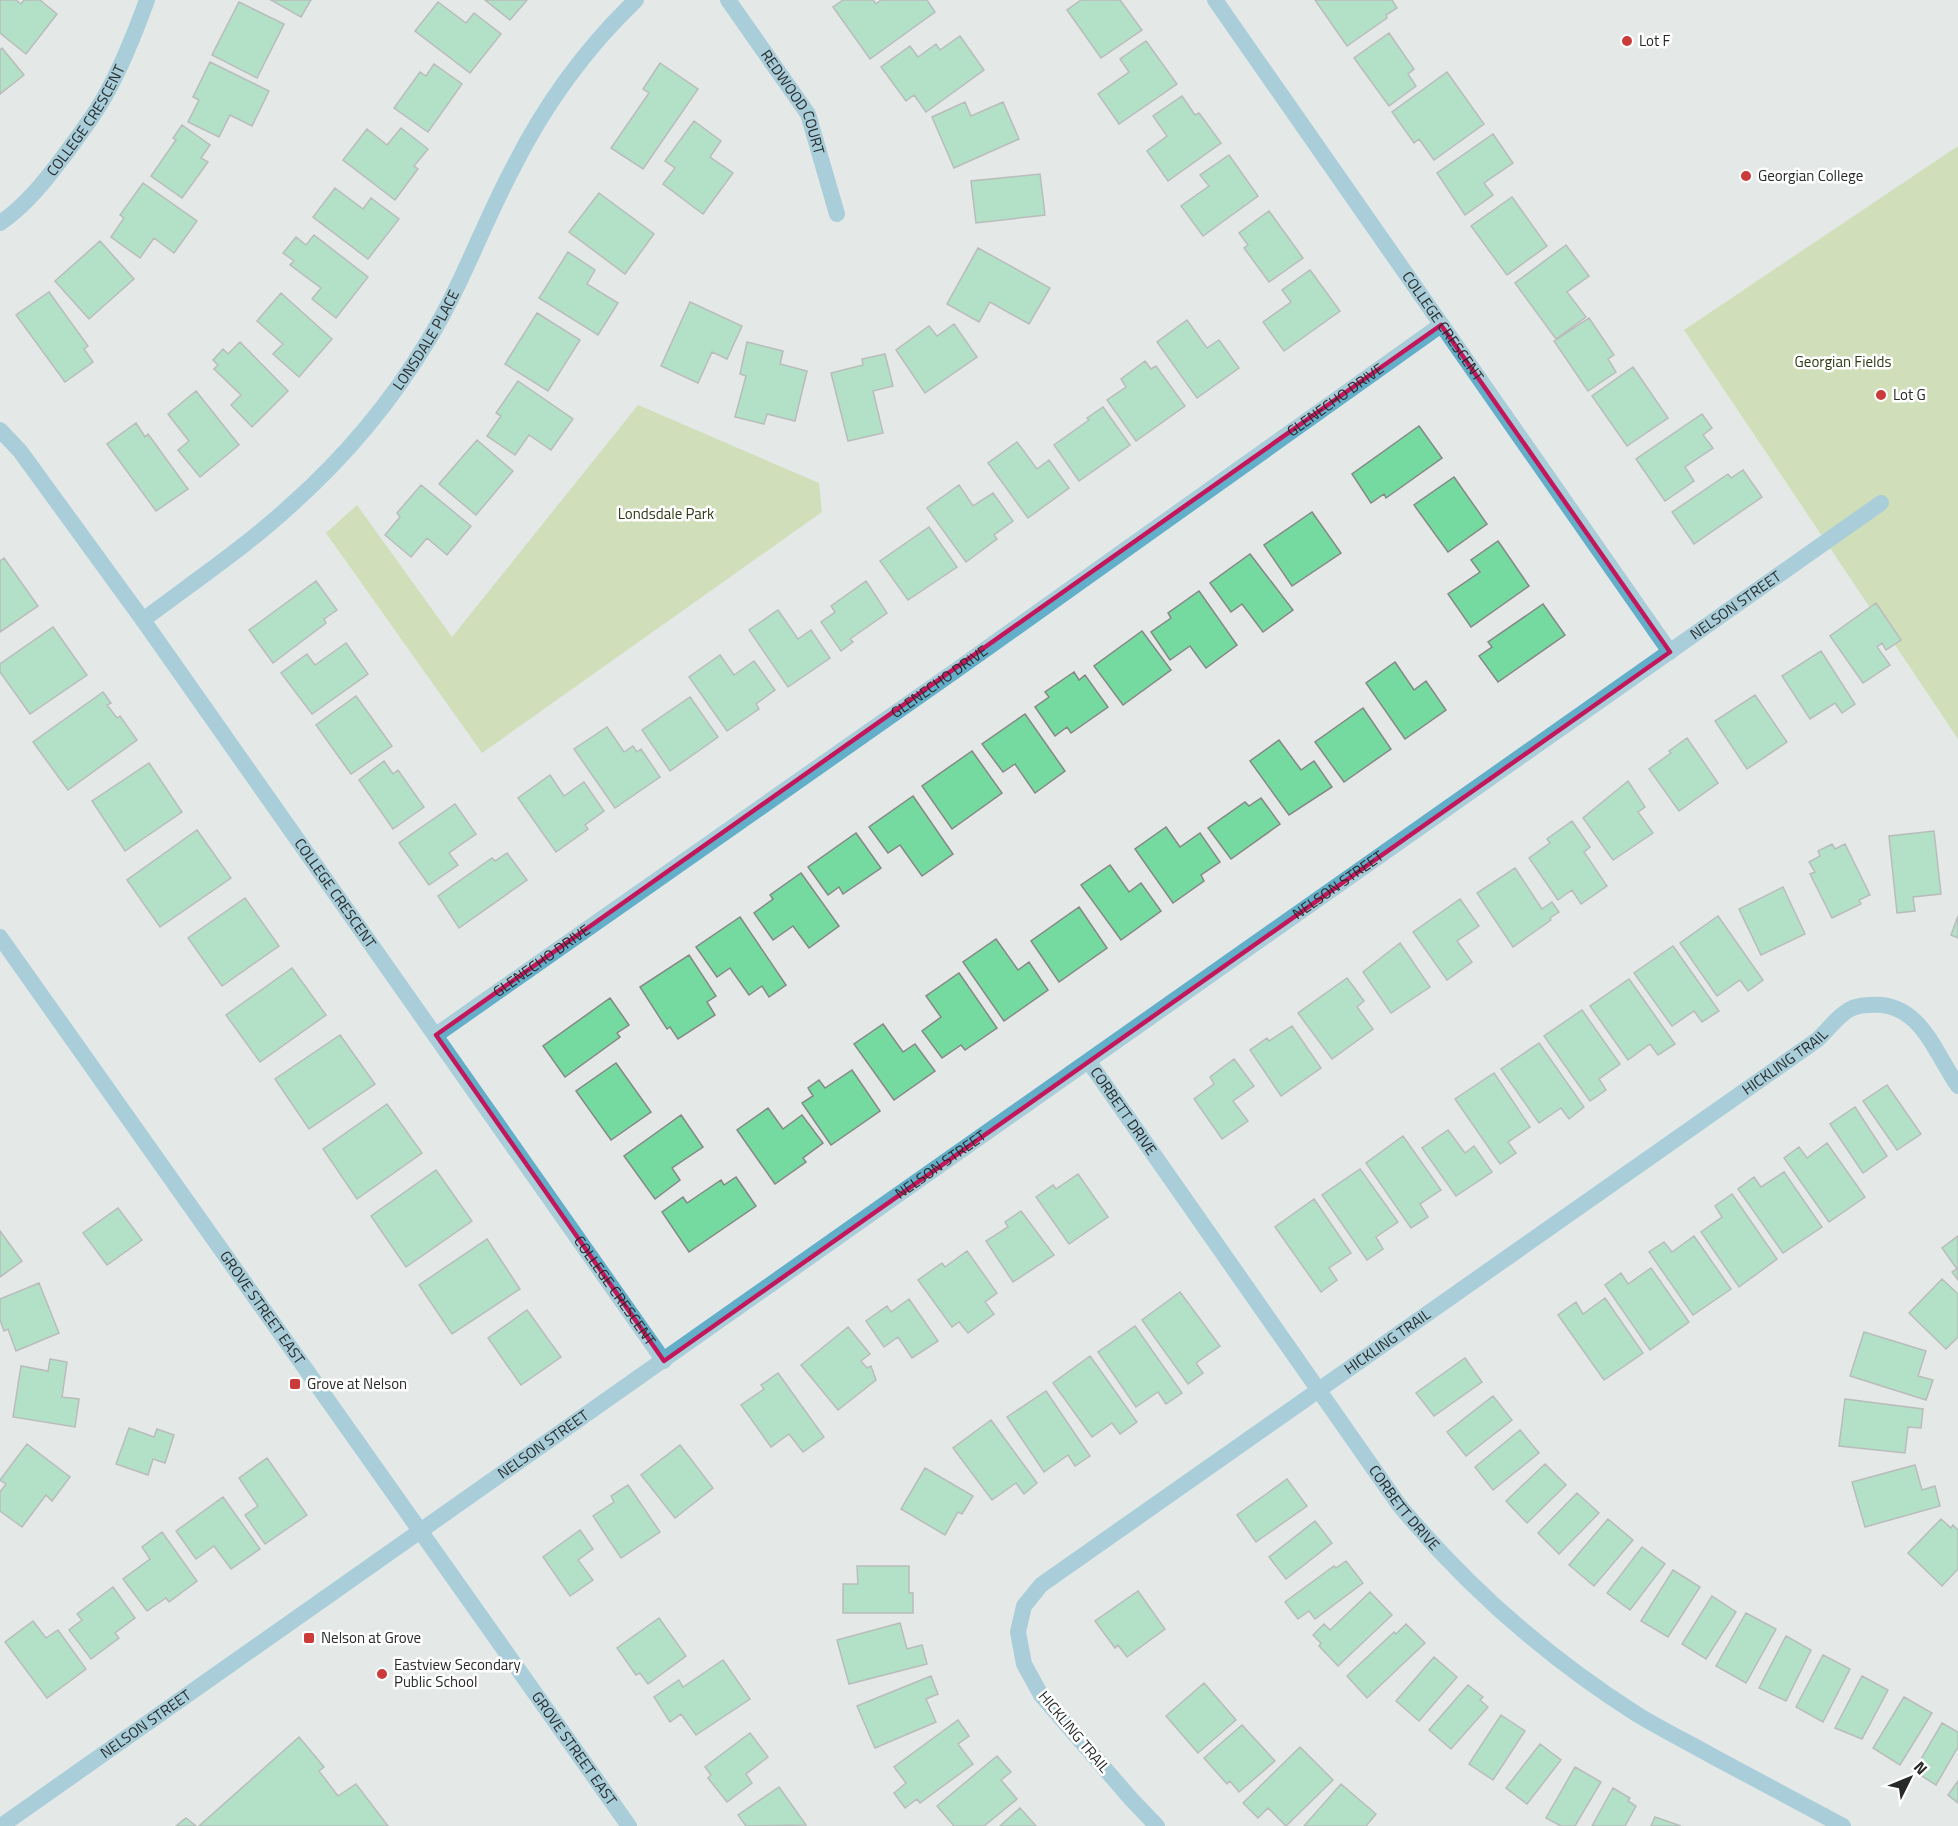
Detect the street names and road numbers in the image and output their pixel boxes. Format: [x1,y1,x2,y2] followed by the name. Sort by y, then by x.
[755,45,831,157] street label: REDWOOD COURT
[41,60,130,181] street label: COLLEGE CRESCENT
[1397,266,1490,386] street label: COLLEGE CRESCENT
[387,286,465,395] street label: LONSDALE PLACE
[1282,357,1388,442] street label: GLENECHO DRIVE
[1685,565,1786,645] street label: NELSON STREET
[886,639,993,724] street label: GLENECHO DRIVE
[289,833,382,953] street label: COLLEGE CRESCENT
[1287,844,1388,925] street label: NELSON STREET
[488,918,595,1003] street label: GLENECHO DRIVE
[1737,1024,1833,1100] street label: HICKLING TRAIL
[1085,1062,1163,1160] street label: CORBETT DRIVE
[890,1124,991,1204] street label: NELSON STREET
[568,1231,662,1350] street label: COLLEGE CRESCENT
[214,1246,311,1369] street label: GROVE STREET EAST
[1339,1303,1435,1380] street label: HICKLING TRAIL
[493,1404,593,1484] street label: NELSON STREET
[1363,1460,1445,1555] street label: CORBETT DRIVE
[95,1684,196,1764] street label: NELSON STREET
[526,1686,623,1810] street label: GROVE STREET EAST
[1033,1686,1116,1778] street label: HICKLING TRAIL

